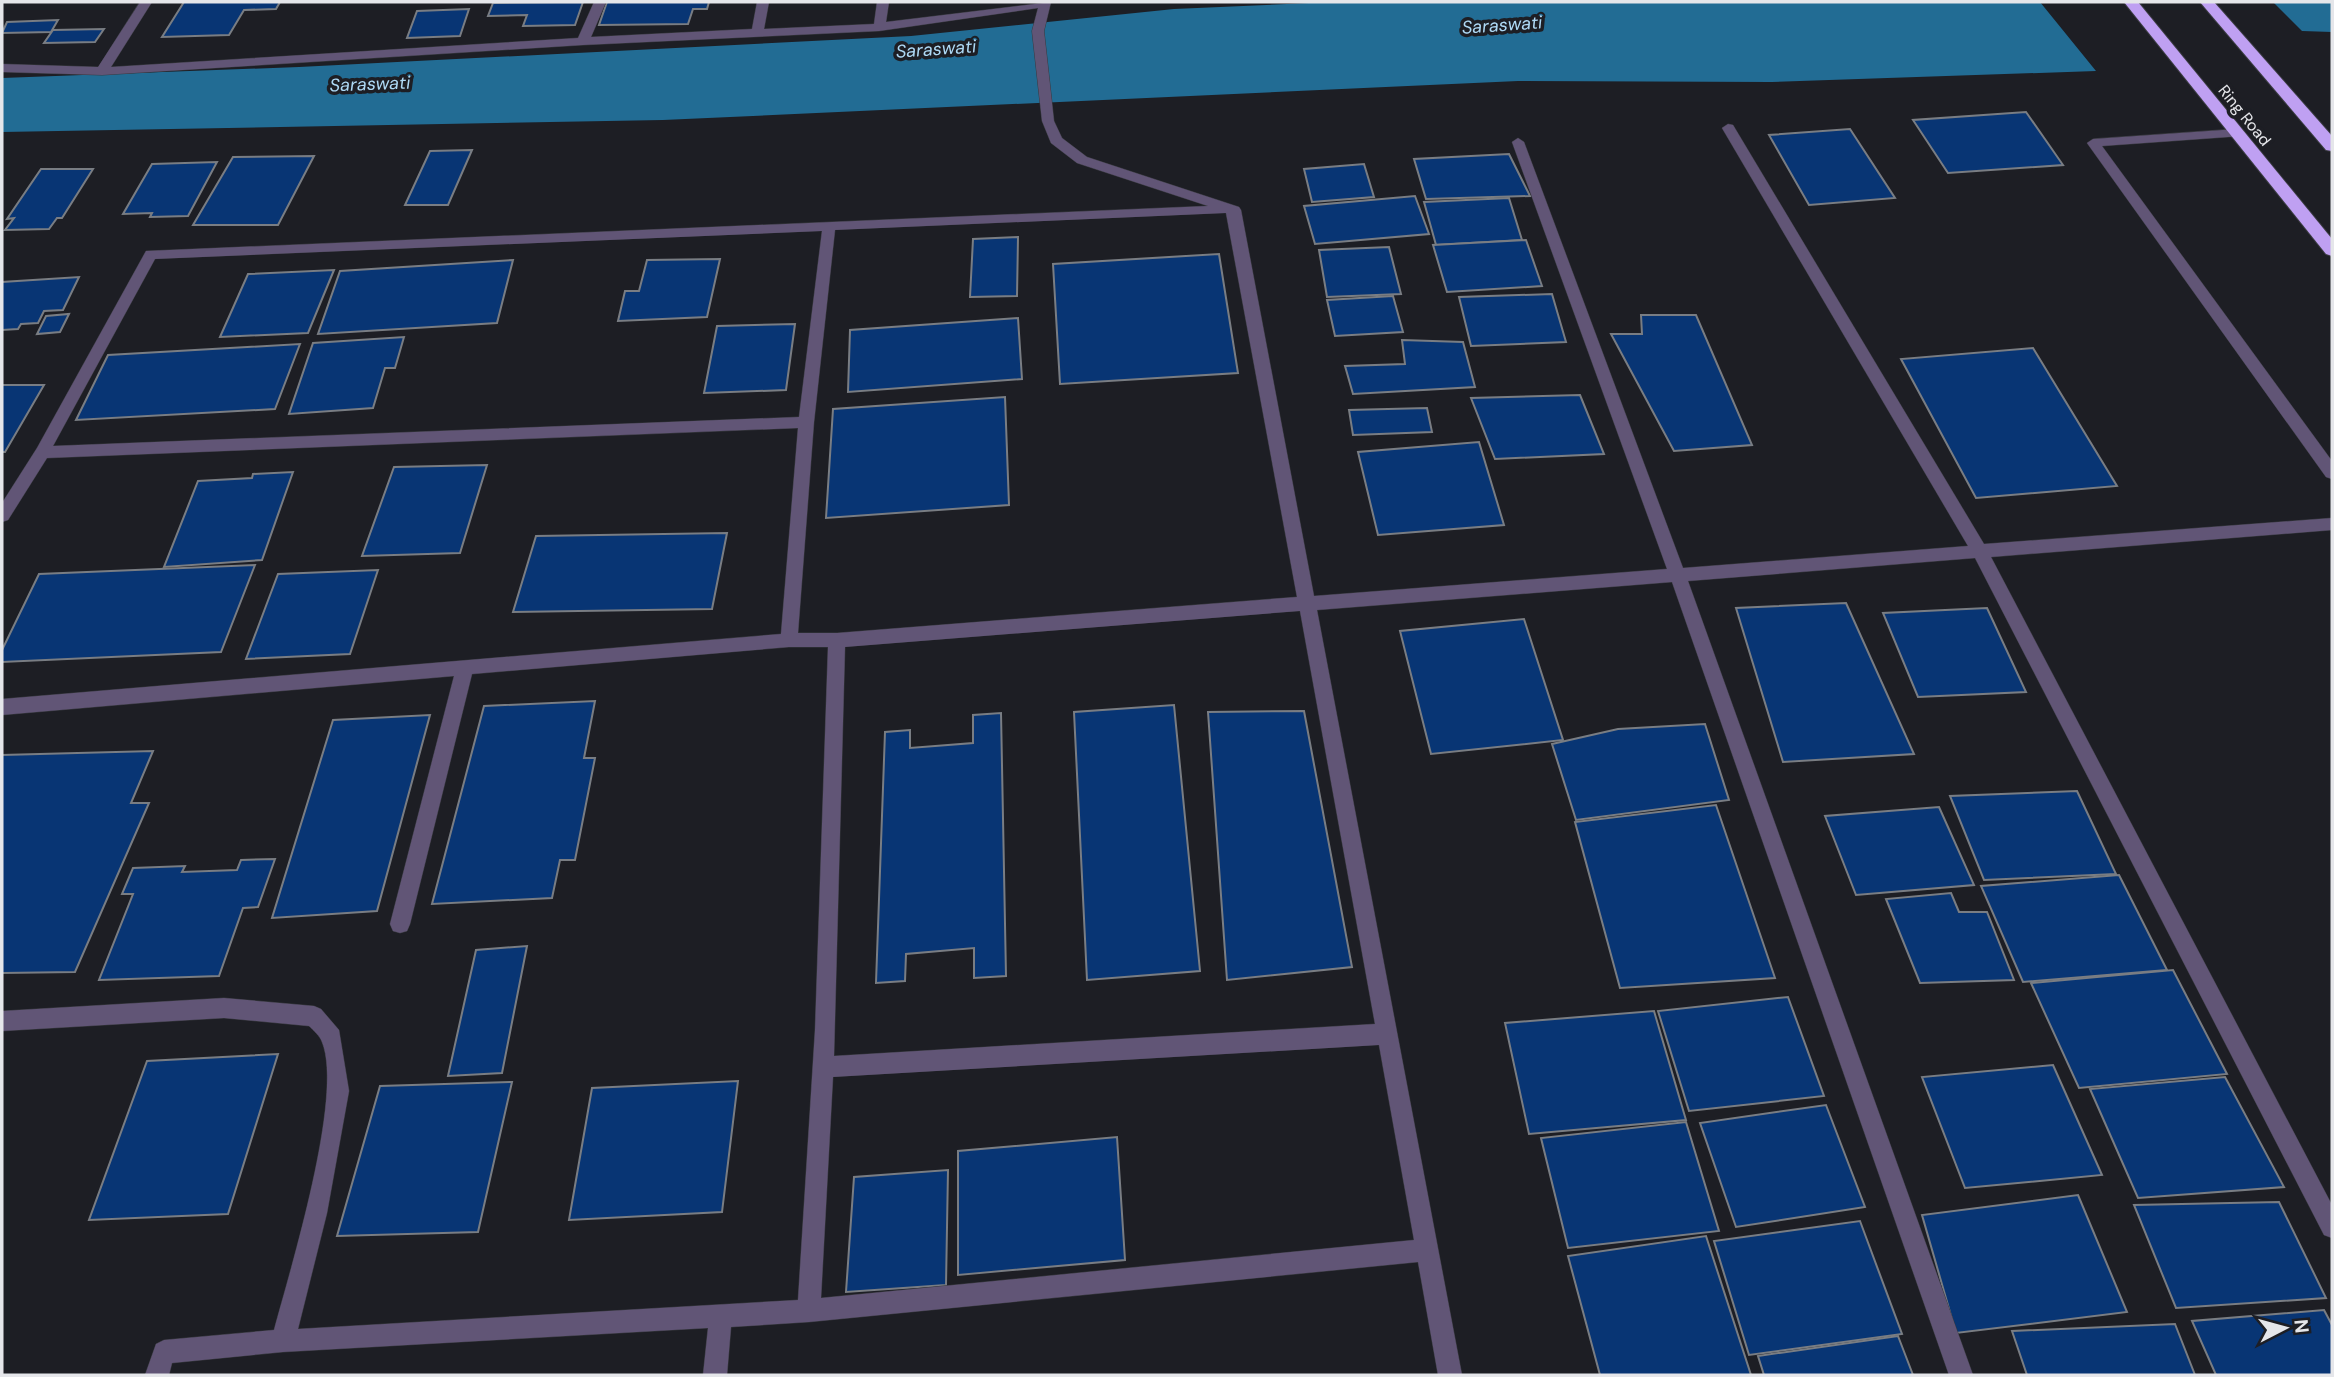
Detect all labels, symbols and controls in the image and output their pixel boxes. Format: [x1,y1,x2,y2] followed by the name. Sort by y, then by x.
[1461,10,1544,40] water label: Saraswati
[895,34,978,64] water label: Saraswati
[329,71,411,97] water label: Saraswati
[2213,80,2276,150] street label: Ring Road
[2250,1293,2320,1363] north arrow
[2288,1318,2315,1334] text: N

